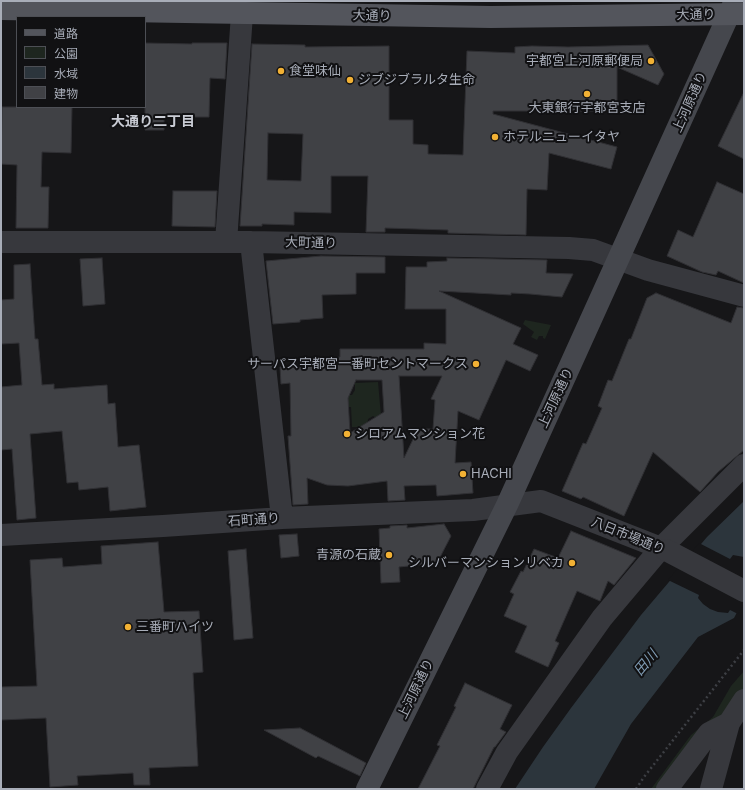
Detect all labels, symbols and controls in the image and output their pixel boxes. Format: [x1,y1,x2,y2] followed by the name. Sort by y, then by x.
[676,7,716,23] street label: 大通り
[352,8,392,24] street label: 大通り
[16,16,146,108] legend
[54,26,78,41] text: 道路
[54,46,78,61] text: 公園
[526,53,643,69] place label: 宇都宮上河原郵便局
[646,56,656,66] marker: 宇都宮上河原郵便局
[289,63,341,79] place label: 食堂味仙
[54,66,78,81] text: 水域
[276,66,286,76] marker: 食堂味仙
[670,69,710,135] street label: 上河原通り
[358,72,475,88] place label: ジブジブラルタ生命
[345,75,355,85] marker: ジブジブラルタ生命
[54,86,78,101] text: 建物
[582,89,592,99] marker: 大東銀行宇都宮支店
[529,100,645,116] place label: 大東銀行宇都宮支店
[111,114,195,130] district label: 大通り二丁目
[503,129,620,145] place label: ホテルニューイタヤ
[490,132,500,142] marker: ホテルニューイタヤ
[285,235,337,251] street label: 大町通り
[247,356,468,372] place label: サーパス宇都宮一番町セントマークス
[471,359,481,369] marker: サーパス宇都宮一番町セントマークス
[535,365,577,431] street label: 上河原通り
[355,426,485,442] place label: シロアムマンション花
[342,429,352,439] marker: シロアムマンション花
[471,466,512,482] place label: HACHI
[458,469,468,479] marker: HACHI
[228,510,280,530] street label: 石町通り
[589,514,667,558] street label: 八日市場通り
[316,547,381,563] place label: 青源の石蔵
[384,550,394,560] marker: 青源の石蔵
[408,555,564,571] place label: シルバーマンションリベカ
[567,558,577,568] marker: シルバーマンションリベカ
[136,619,214,635] place label: 三番町ハイツ
[123,622,133,632] marker: 三番町ハイツ
[631,647,661,679] water label: 田川
[395,656,437,722] street label: 上河原通り

